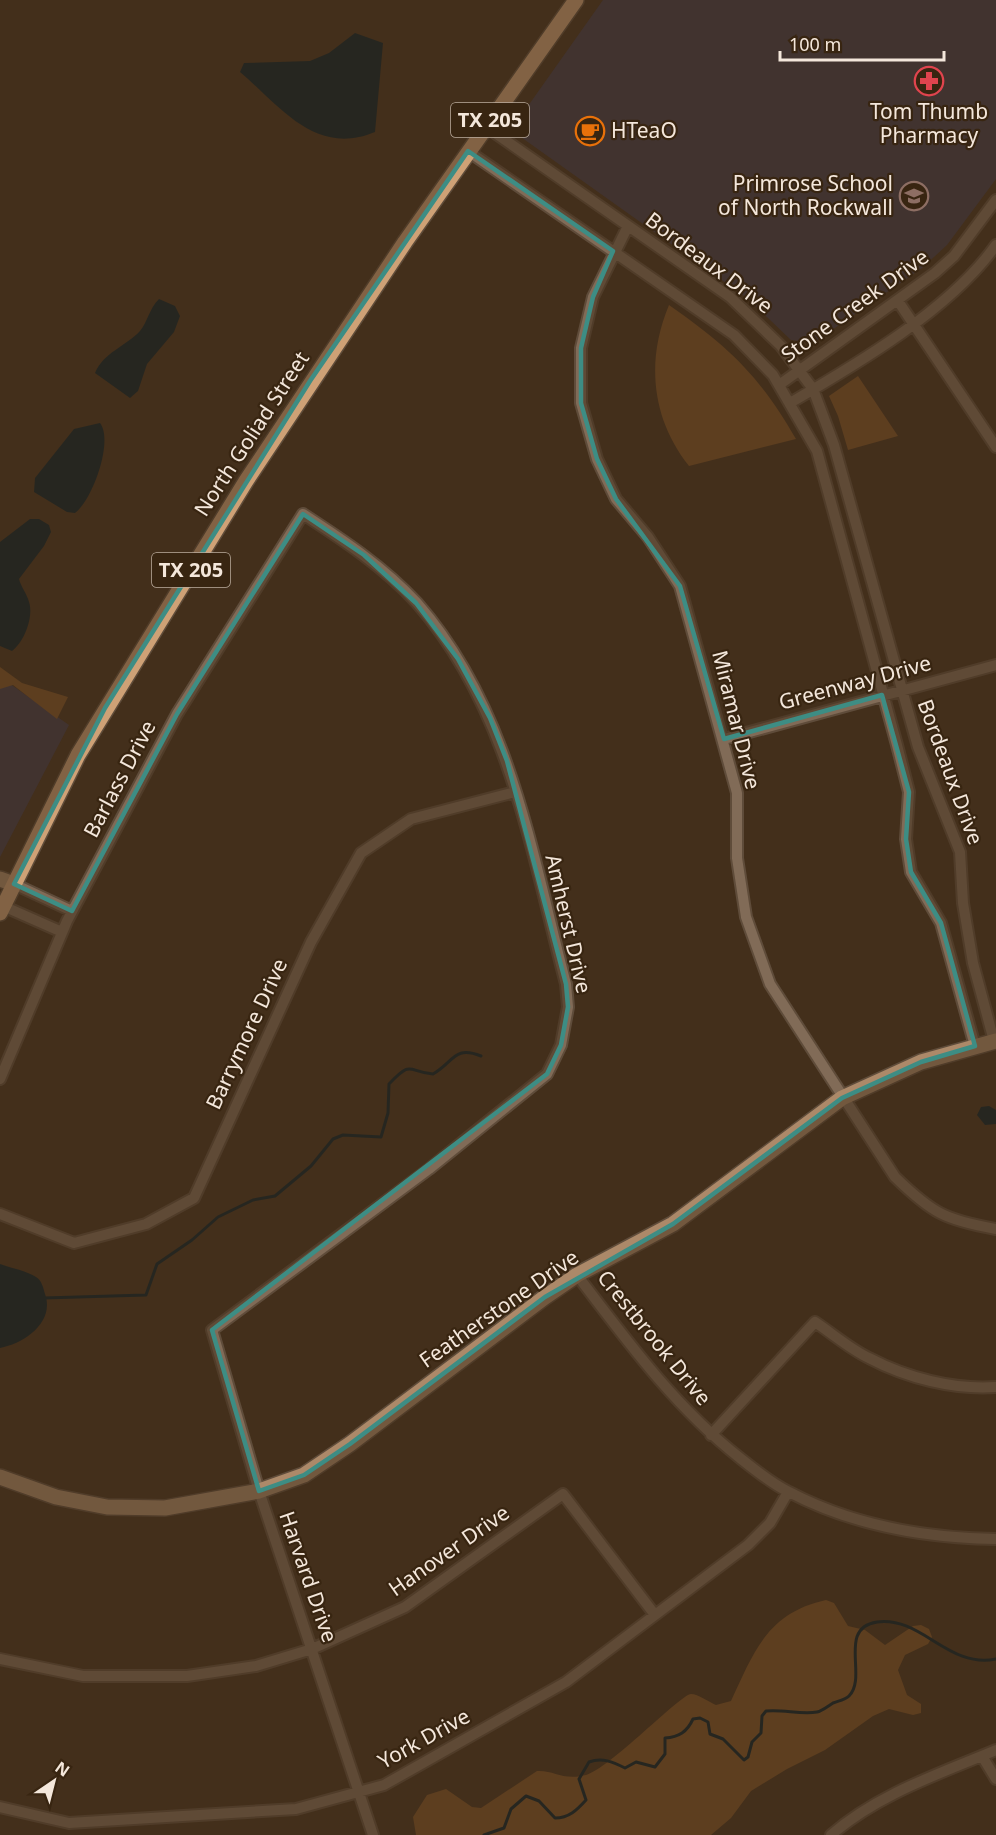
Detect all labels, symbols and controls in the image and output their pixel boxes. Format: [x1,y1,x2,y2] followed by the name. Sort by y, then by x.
[780,24,944,62] scale bar
[789,32,841,56] text: 100 m
[913,65,945,97] pharmacy icon: Tom Thumb Pharmacy
[870,97,988,149] place label: Tom Thumb Pharmacy
[451,103,529,137] road number: TX 205
[574,115,606,147] cafe icon: HTeaO
[611,116,677,144] place label: HTeaO
[718,169,893,221] place label: Primrose School of North Rockwall
[898,180,930,212] school or university icon: Primrose School of North Rockwall
[640,205,779,319] street label: Bordeaux Drive
[775,242,934,368] street label: Stone Creek Drive
[187,345,315,521] street label: North Goliad Street
[152,553,230,587] road number: TX 205
[706,647,768,792] street label: Miramar Drive
[775,648,934,716] street label: Greenway Drive
[912,695,990,848] street label: Bordeaux Drive
[77,715,162,842] street label: Barlass Drive
[539,852,599,996] street label: Amherst Drive
[199,954,293,1114] street label: Barrymore Drive
[413,1243,584,1374] street label: Featherstone Drive
[592,1264,718,1411] street label: Crestbrook Drive
[383,1498,514,1602] street label: Hanover Drive
[273,1507,344,1646] street label: Harvard Drive
[373,1701,474,1775] street label: York Drive
[24,1751,84,1811] north arrow
[51,1756,74,1781] text: N

